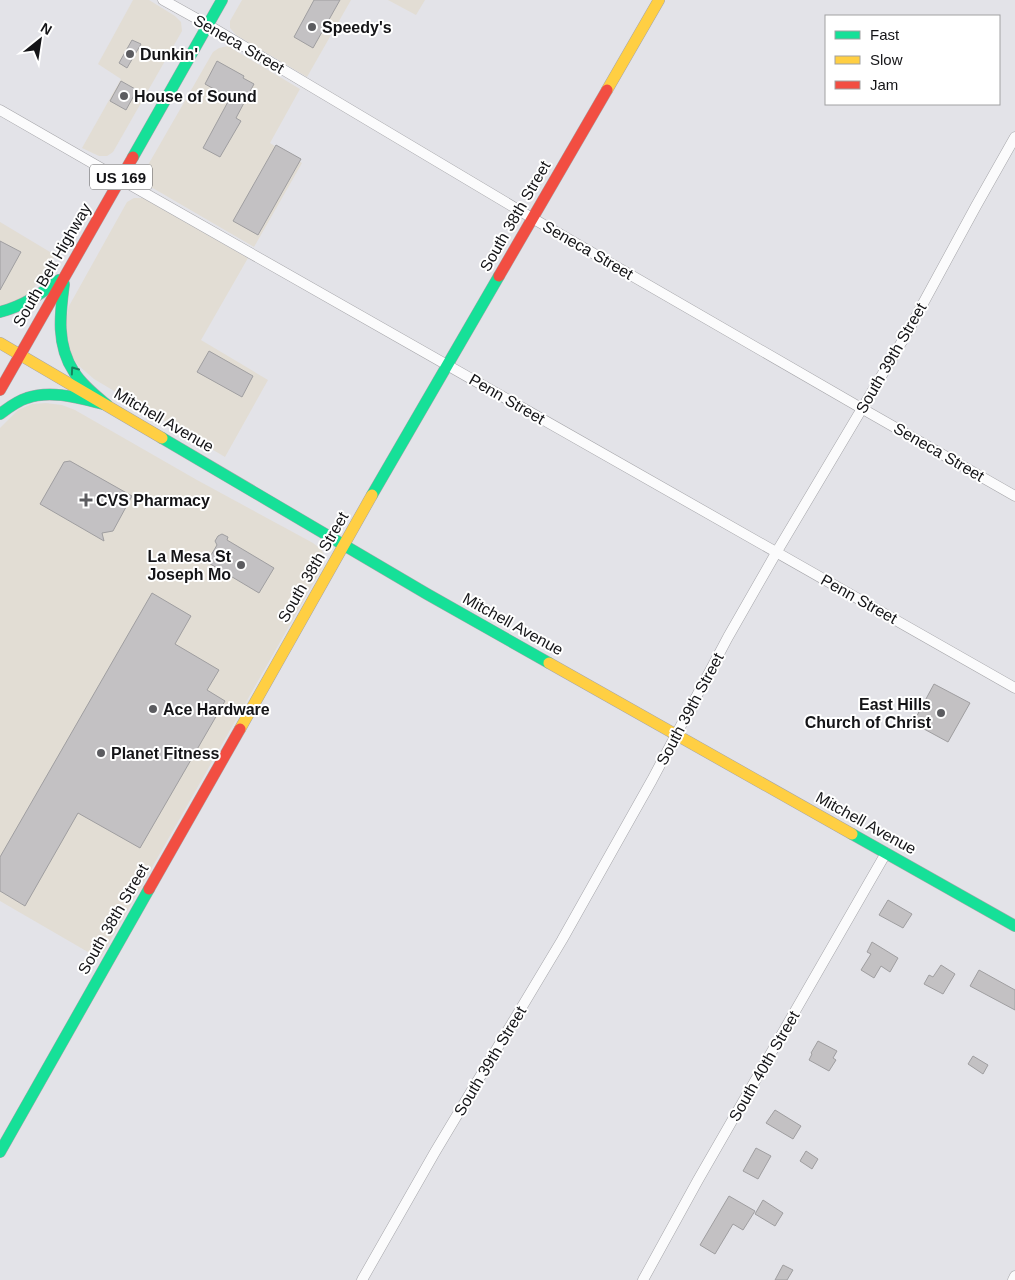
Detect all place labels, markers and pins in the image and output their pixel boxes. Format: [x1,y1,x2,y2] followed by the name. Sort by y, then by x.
[322,19,392,36] place label: Speedy's
[306,21,318,33] marker: Speedy's
[140,46,198,63] place label: Dunkin'
[124,48,136,60] marker: Dunkin'
[134,88,257,105] place label: House of Sound
[118,90,130,102] marker: House of Sound
[96,492,210,509] place label: CVS Pharmacy
[80,494,92,506] marker: CVS Pharmacy
[147,548,232,583] place label: La Mesa St Joseph Mo
[235,559,247,571] marker: La Mesa St Joseph Mo
[805,696,932,731] place label: East Hills Church of Christ
[163,701,270,718] place label: Ace Hardware
[147,703,159,715] marker: Ace Hardware
[935,707,947,719] marker: East Hills Church of Christ
[111,745,220,762] place label: Planet Fitness
[95,747,107,759] marker: Planet Fitness

